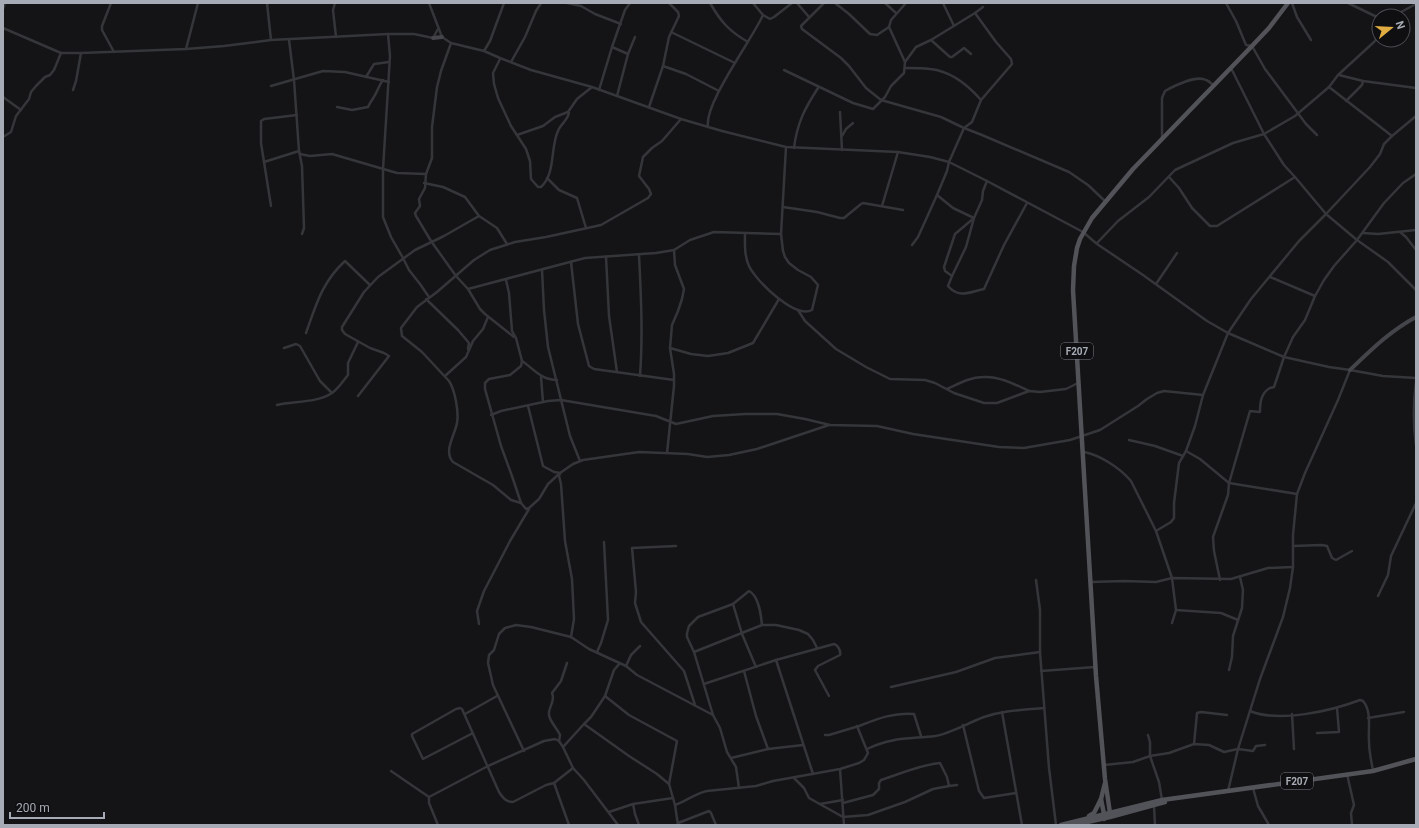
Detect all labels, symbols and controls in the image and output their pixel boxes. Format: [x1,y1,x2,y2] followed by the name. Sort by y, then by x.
[1371,8,1411,48] north arrow
[1393,19,1407,31] text: N
[1061,343,1093,359] road number: F207
[1281,773,1313,789] road number: F207
[10,794,104,820] scale bar
[16,801,50,815] text: 200 m

